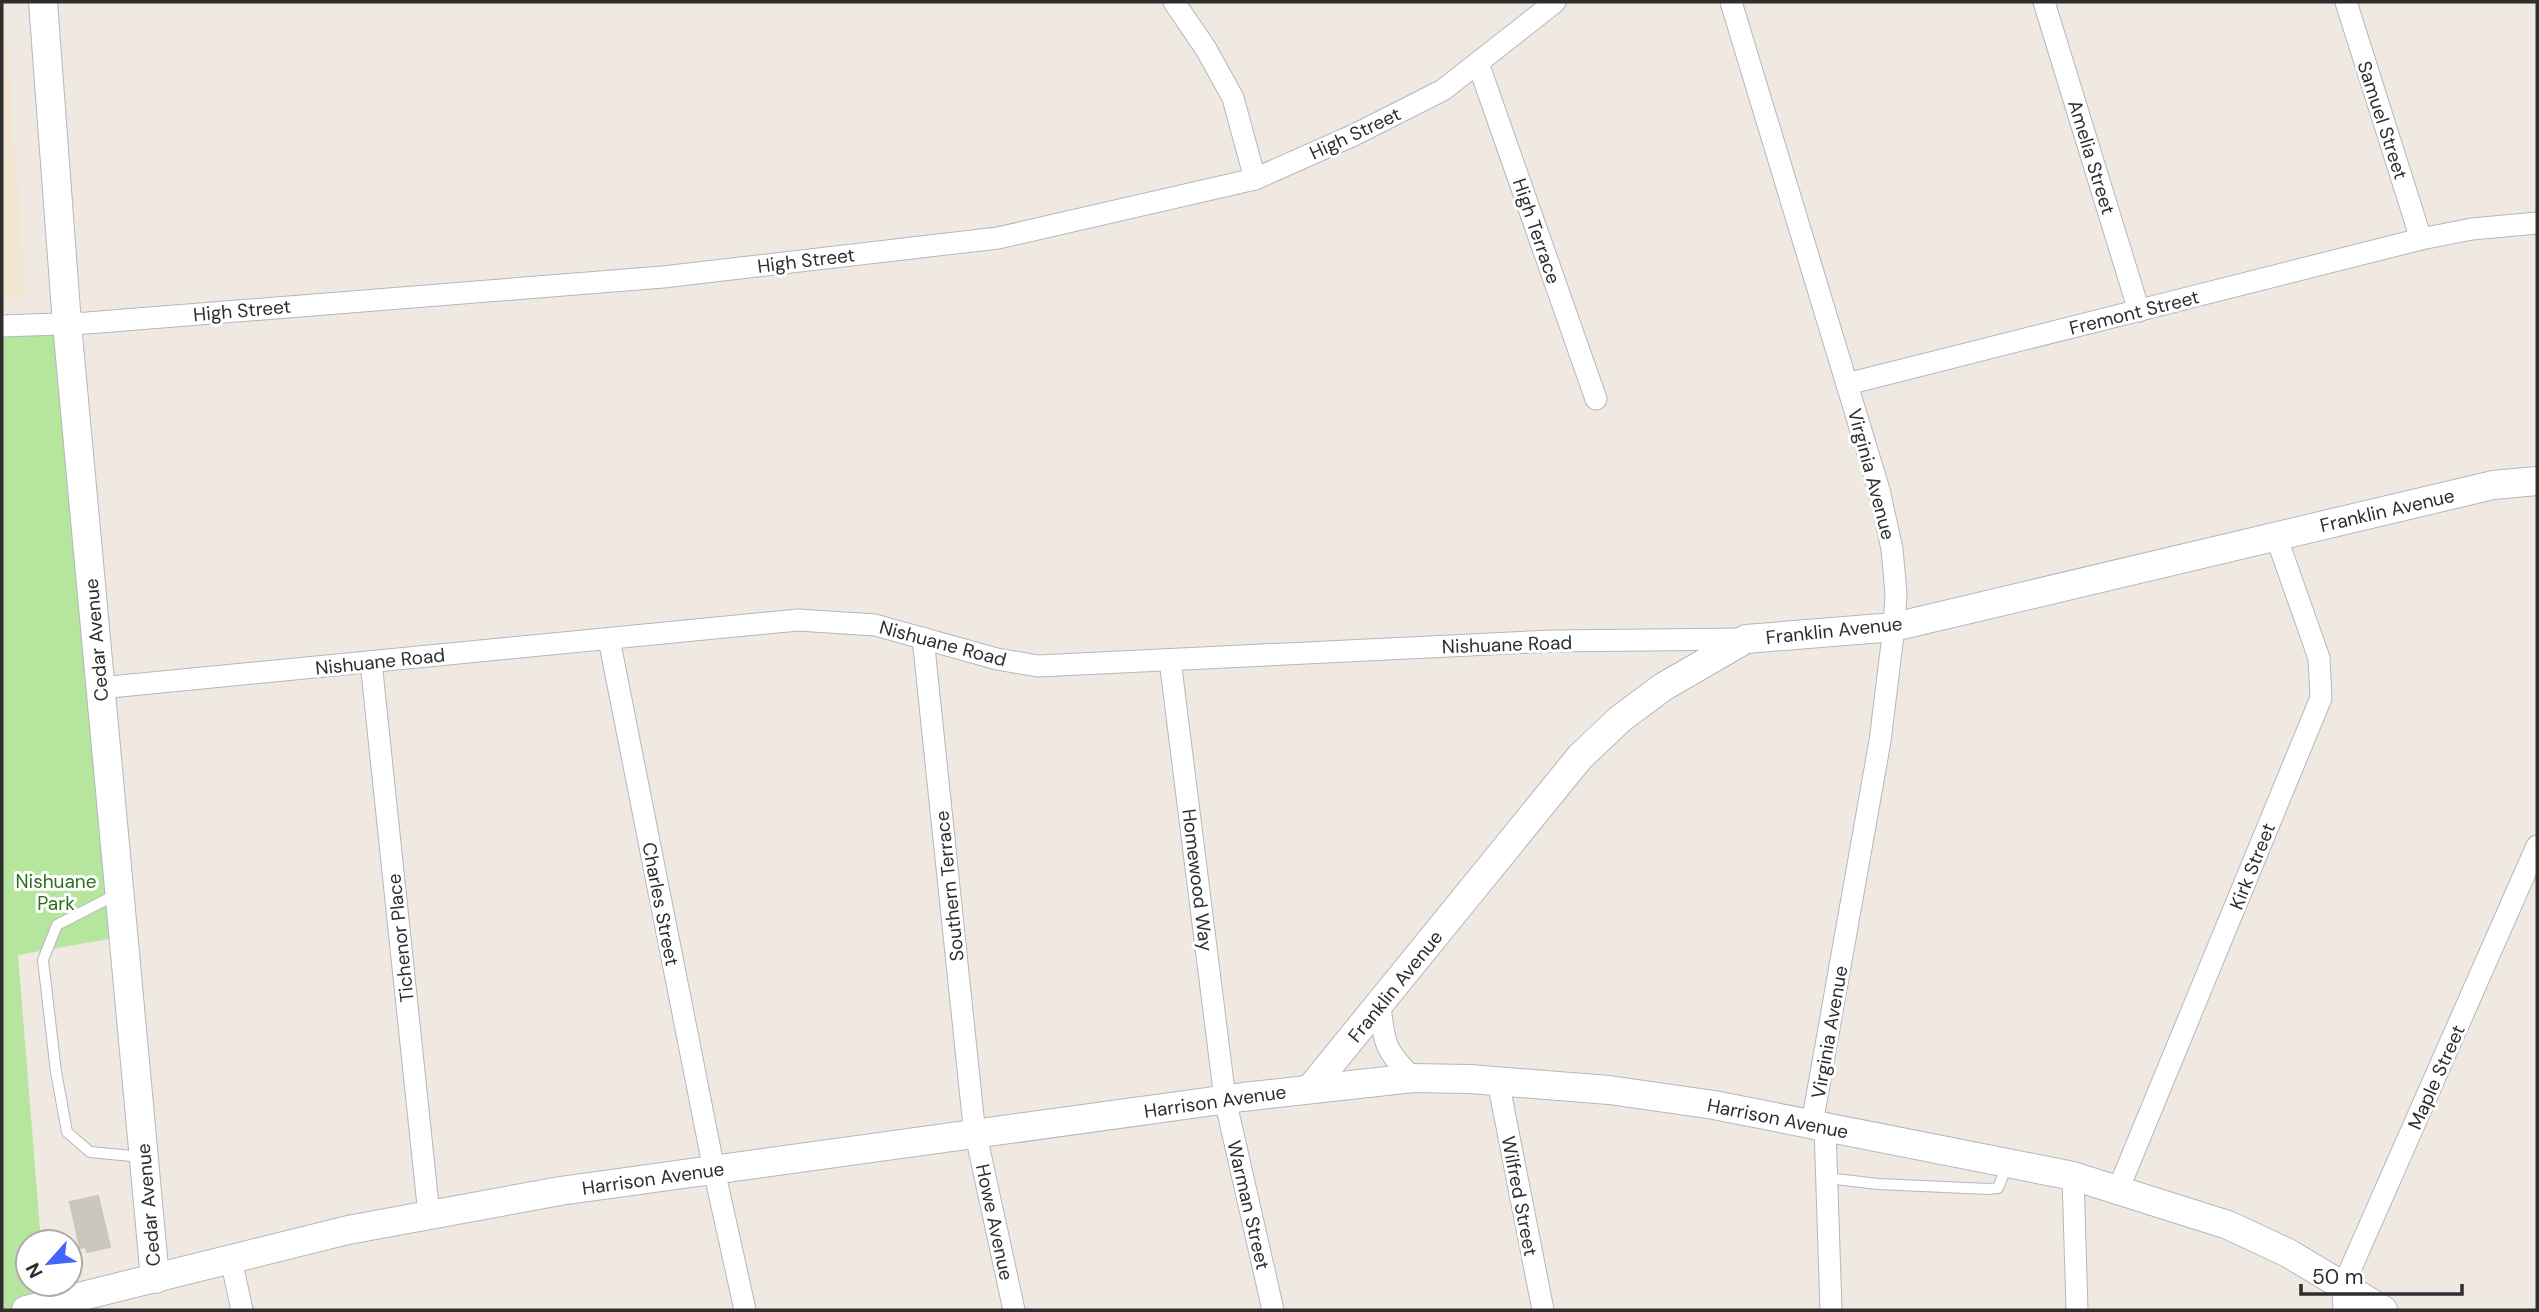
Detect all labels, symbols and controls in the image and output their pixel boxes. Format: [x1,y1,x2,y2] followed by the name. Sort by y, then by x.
[2352,58,2413,183] street label: Samuel Street
[2062,97,2121,217] street label: Amelia Street
[1306,101,1405,165] street label: High Street
[1507,175,1566,287] street label: High Terrace
[756,242,856,279] street label: High Street
[2067,284,2202,341] street label: Fremont Street
[192,294,292,327] street label: High Street
[1842,406,1901,542] street label: Virginia Avenue
[2317,483,2457,538] street label: Franklin Avenue
[79,577,114,702] street label: Cedar Avenue
[1764,611,1904,650] street label: Franklin Avenue
[877,615,1009,672] street label: Nishuane Road
[1441,630,1573,659] street label: Nishuane Road
[314,642,446,681] street label: Nishuane Road
[1176,807,1219,953] street label: Homewood Way
[929,809,970,962] street label: Southern Terrace
[2224,819,2281,913] street label: Kirk Street
[636,840,685,968] street label: Charles Street
[15,869,97,916] park label: Nishuane Park
[381,872,420,1004] street label: Tichenor Place
[1342,925,1448,1048] street label: Franklin Avenue
[1805,964,1853,1101] street label: Virginia Avenue
[2402,1021,2471,1134] street label: Maple Street
[1142,1079,1288,1124] street label: Harrison Avenue
[1705,1093,1851,1144] street label: Harrison Avenue
[1496,1134,1543,1258] street label: Wilfred Street
[1221,1138,1276,1272] street label: Warman Street
[131,1142,166,1267] street label: Cedar Avenue
[580,1156,726,1201] street label: Harrison Avenue
[970,1162,1019,1283] street label: Howe Avenue
[14,1228,84,1298] north arrow
[2301,1252,2462,1296] scale bar
[20,1259,49,1282] text: N
[2312,1263,2363,1291] text: 50 m

